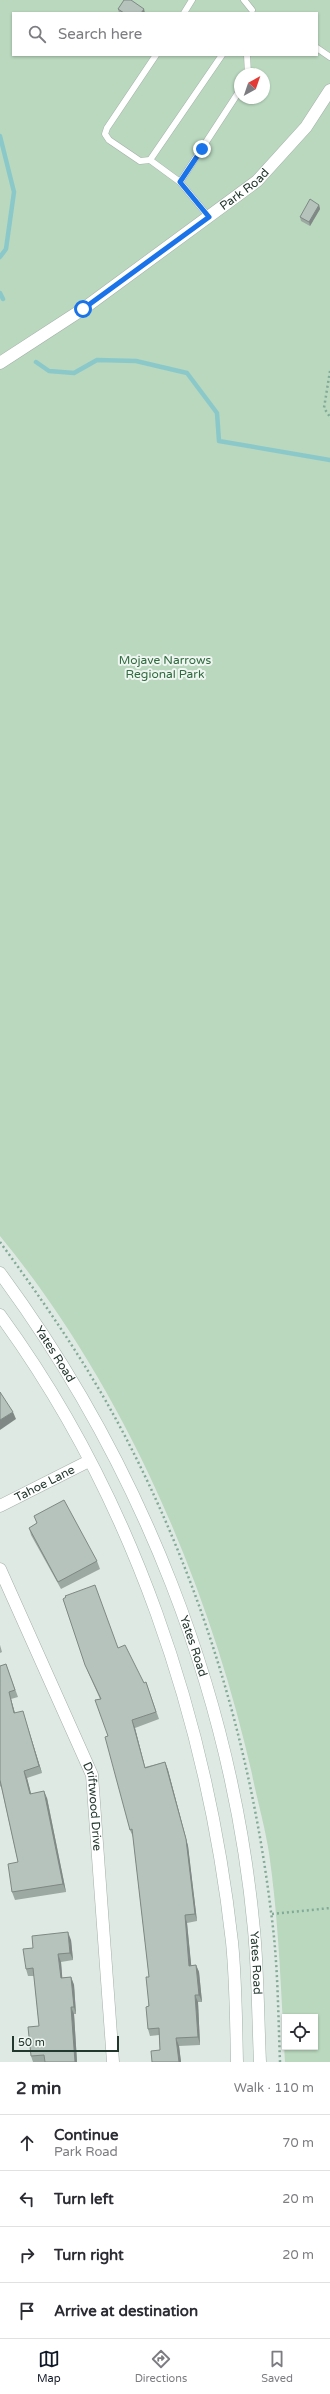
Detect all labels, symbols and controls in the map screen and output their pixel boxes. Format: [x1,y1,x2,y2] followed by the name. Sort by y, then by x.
[12,12,318,56] search box
[26,23,48,45] icon: search
[58,25,142,43] text: Search here
[234,68,270,104] north arrow
[193,140,211,158] route end
[217,166,272,213] street label: Park Road
[74,300,92,318] route start
[119,653,211,681] park label: Mojave Narrows Regional Park
[32,1323,78,1385] street label: Yates Road
[12,1462,77,1504] street label: Tahoe Lane
[177,1613,210,1678] street label: Yates Road
[80,1760,105,1852] street label: Driftwood Drive
[247,1931,265,1995] street label: Yates Road
[282,2014,318,2050] map controls
[282,2014,318,2050] button: locate
[12,2034,119,2053] scale bar
[18,2036,45,2049] text: 50 m
[16,2078,61,2099] text: 2 min
[234,2080,314,2096] text: Walk · 110 m
[54,2126,118,2144] text: Continue
[16,2132,38,2154] icon: ahead
[282,2135,314,2151] text: 70 m
[54,2144,118,2160] text: Park Road
[16,2188,38,2210] icon: left
[54,2190,114,2208] text: Turn left
[282,2191,314,2207] text: 20 m
[16,2244,38,2266] icon: right
[54,2246,124,2264] text: Turn right
[282,2247,314,2263] text: 20 m
[16,2300,38,2322] icon: arrive
[54,2302,198,2320] text: Arrive at destination
[37,2348,61,2385] tab: Map
[135,2348,187,2385] tab: Directions
[261,2348,293,2385] tab: Saved

